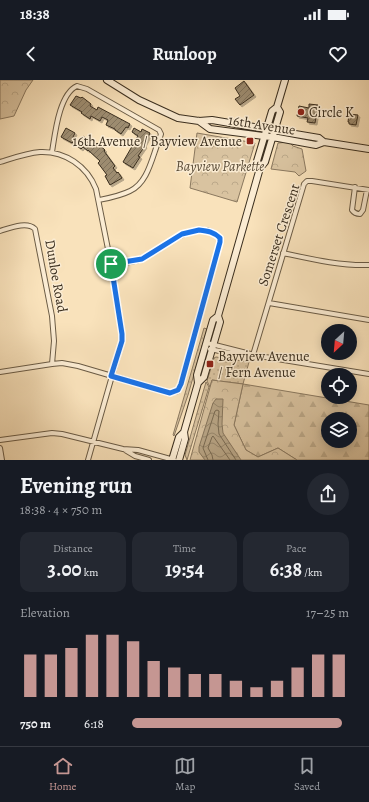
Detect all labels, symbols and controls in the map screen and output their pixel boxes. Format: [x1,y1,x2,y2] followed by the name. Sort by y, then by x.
[20,4,50,24] text: 18:38
[152,42,217,66] text: Runloop
[20,43,42,65] icon: back
[327,43,349,65] icon: heart
[309,103,354,122] place label: Circle K
[296,107,306,117] marker: Circle K
[227,110,297,140] street label: 16th Avenue
[72,132,242,151] place label: 16th Avenue / Bayview Avenue
[245,136,255,146] marker: 16th Avenue / Bayview Avenue
[176,157,264,176] park label: Bayview Parkette
[253,181,305,289] street label: Somerset Crescent
[40,238,72,314] street label: Dunloe Road
[94,247,128,281] pin
[100,253,122,275] icon: arrive
[321,324,357,360] north arrow
[321,324,357,448] map controls
[218,347,310,382] place label: Bayview Avenue / Fern Avenue
[205,359,215,369] marker: Bayview Avenue / Fern Avenue
[321,368,357,404] button: locate
[321,412,357,448] button: layers
[20,471,132,501] text: Evening run
[307,473,349,515] button: share
[20,501,102,518] text: 18:38 · 4 × 750 m
[53,541,93,556] text: Distance
[173,541,196,556] text: Time
[286,541,306,556] text: Pace
[47,556,82,583] text: 3.00
[165,556,204,583] text: 19:54
[270,556,302,583] text: 6:38
[82,565,98,580] text: km
[302,565,323,580] text: /km
[20,604,70,621] text: Elevation
[306,604,349,621] text: 17–25 m
[20,715,51,732] text: 750 m
[84,715,104,732] text: 6:18
[49,755,77,794] tab: Home
[174,755,196,794] tab: Map
[294,755,320,794] tab: Saved

